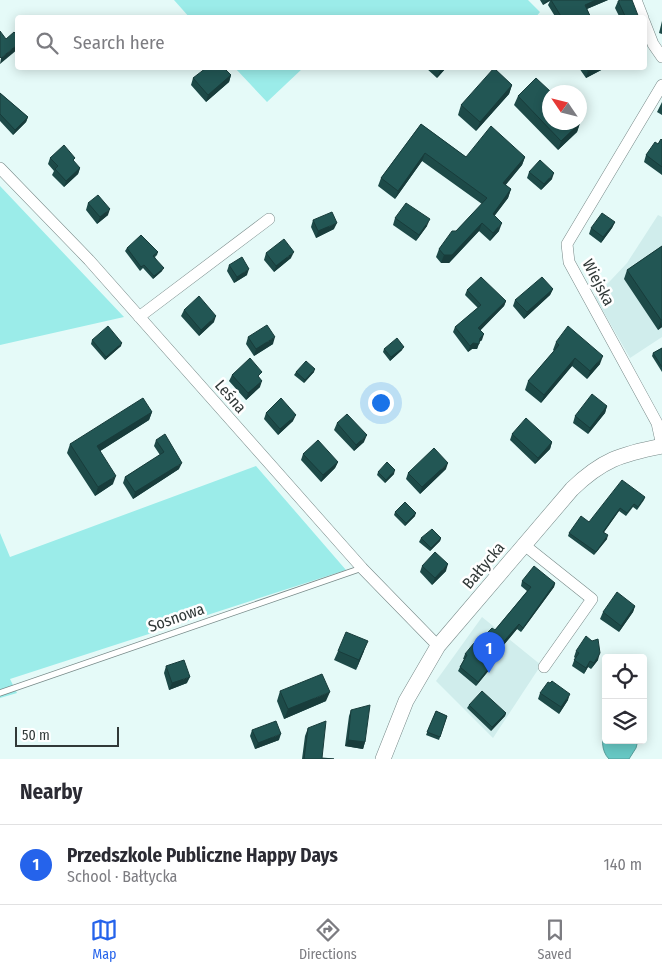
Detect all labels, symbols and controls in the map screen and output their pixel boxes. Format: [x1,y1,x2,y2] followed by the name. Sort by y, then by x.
[15,15,647,70] search box
[33,29,61,57] icon: search
[73,31,165,54] text: Search here
[542,85,587,130] north arrow
[578,256,619,309] street label: Wiejska
[211,376,250,417] street label: Leśna
[368,390,394,416] your location
[458,538,509,593] street label: Bałtycka
[146,599,207,636] street label: Sosnowa
[473,632,505,673] pin: 1
[602,654,647,744] map controls
[602,654,647,699] button: locate
[602,699,647,744] button: layers
[15,724,119,747] scale bar
[22,727,50,744] text: 50 m
[20,779,82,805] text: Nearby
[67,844,338,867] text: Przedszkole Publiczne Happy Days
[33,855,39,874] text: 1
[604,855,642,874] text: 140 m
[67,867,177,886] text: School · Bałtycka
[90,916,118,963] tab: Map
[299,916,357,963] tab: Directions
[537,916,572,963] tab: Saved

